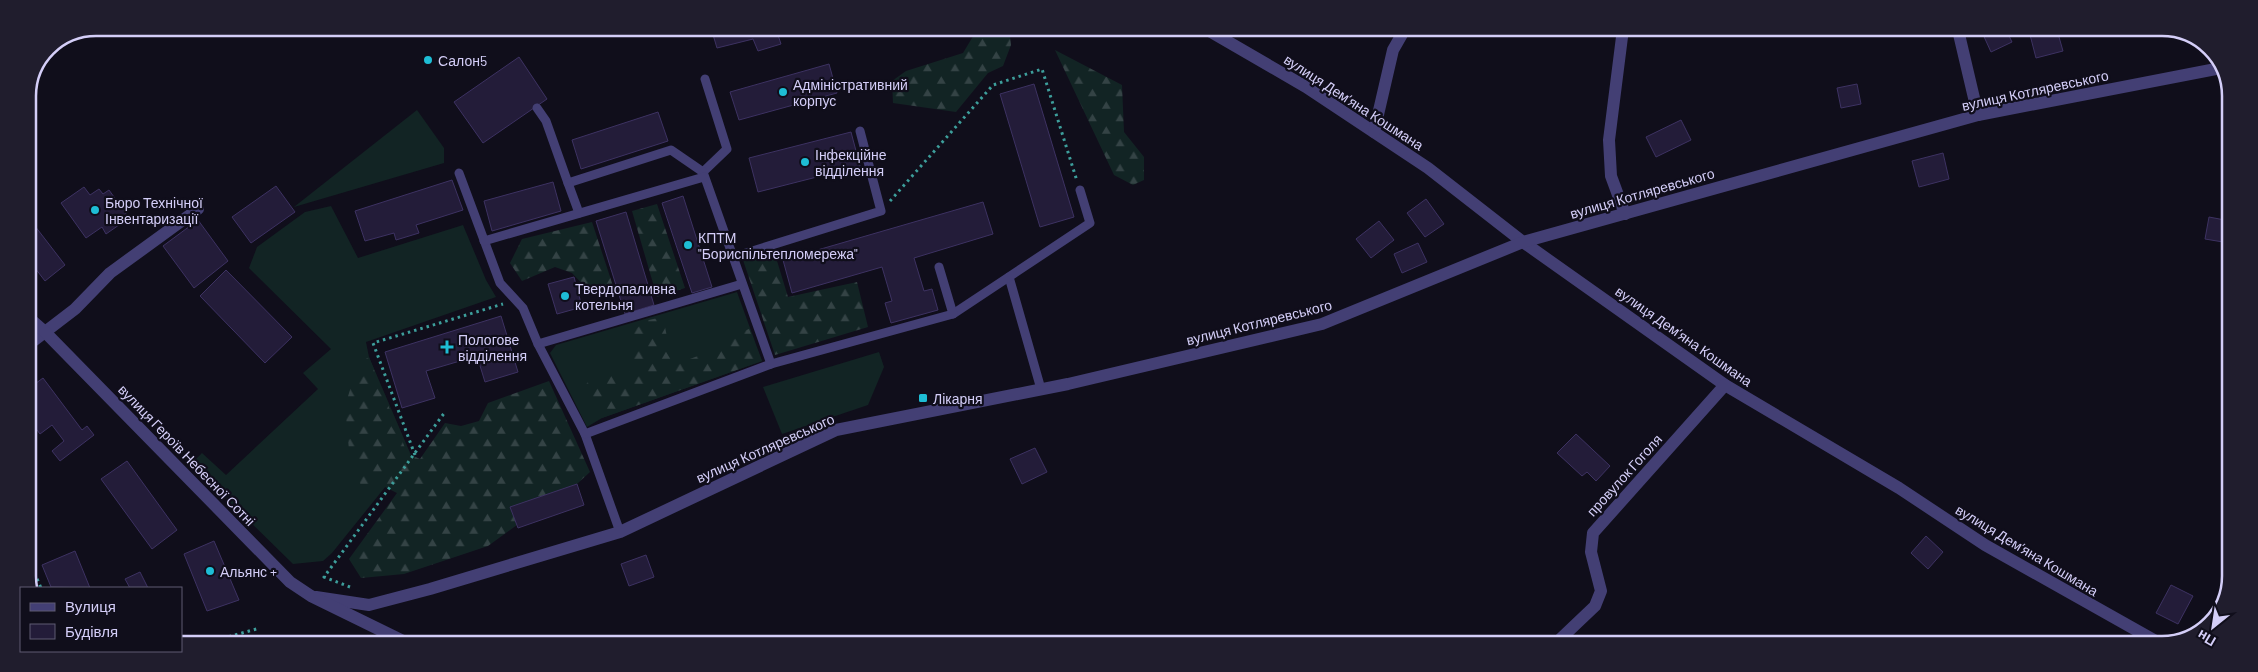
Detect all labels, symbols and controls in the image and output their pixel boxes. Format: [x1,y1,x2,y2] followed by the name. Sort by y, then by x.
[1281,50,1427,154] street label: вулиця Демʼяна Кошмана
[438,52,487,69] place label: Салон5
[422,54,434,66] marker: Салон5
[1960,66,2110,114] street label: вулиця Котляревського
[793,76,908,109] place label: Адміністративний корпус
[777,86,789,98] marker: Адміністративний корпус
[815,146,887,179] place label: Інфекційне відділення
[799,156,811,168] marker: Інфекційне відділення
[1568,164,1716,222] street label: вулиця Котляревського
[105,194,203,227] place label: Бюро Технічної Інвентаризації
[89,204,101,216] marker: Бюро Технічної Інвентаризації
[698,229,858,262] place label: КПТМ "Бориспільтепломережа"
[682,239,694,251] marker: КПТМ "Бориспільтепломережа"
[575,280,676,313] place label: Твердопаливна котельня
[1612,282,1756,390] street label: вулиця Демʼяна Кошмана
[559,290,571,302] marker: Твердопаливна котельня
[1184,296,1334,348] street label: вулиця Котляревського
[458,331,527,364] place label: Пологове відділення
[440,340,454,354] marker: Пологове відділення
[115,381,259,529] street label: вулиця Героїв Небесної Сотні
[933,390,983,407] place label: Лікарня
[917,392,929,404] marker: Лікарня
[693,410,837,486] street label: вулиця Котляревського
[1583,430,1665,520] street label: провулок Гоголя
[1953,501,2101,599] street label: вулиця Демʼяна Кошмана
[220,563,277,580] place label: Альянс +
[204,565,216,577] marker: Альянс +
[20,587,182,652] legend
[65,597,116,615] text: Вулиця
[2188,602,2238,652] north arrow
[65,622,118,640] text: Будівля
[2194,627,2219,651] text: Пн

